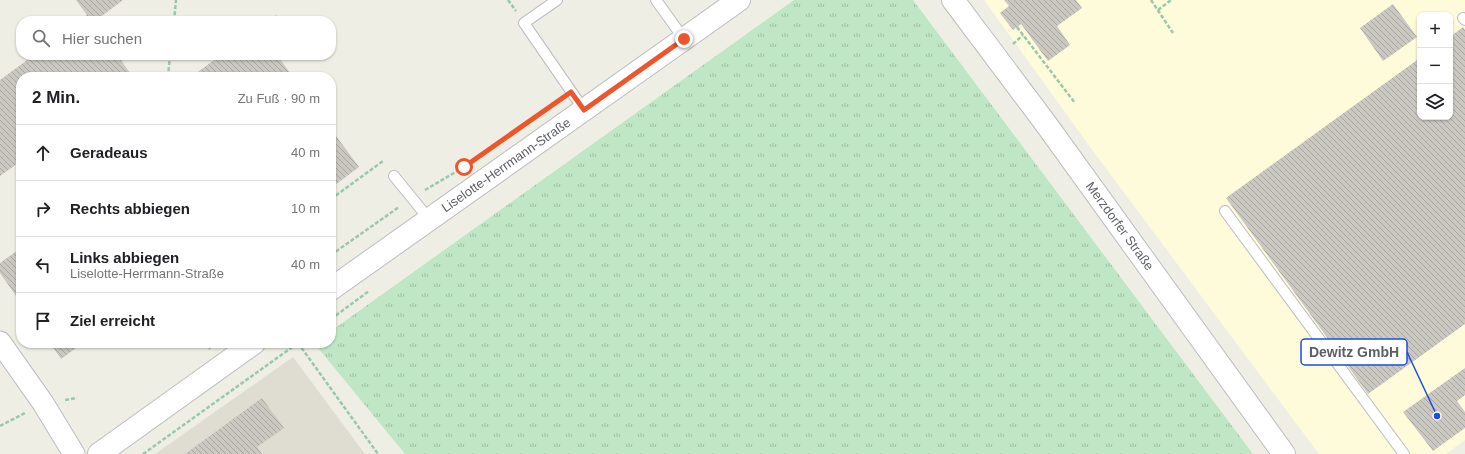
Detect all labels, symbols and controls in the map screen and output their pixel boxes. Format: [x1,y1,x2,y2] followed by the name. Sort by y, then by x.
[1417,12,1453,120] map controls
[1417,12,1453,48] button: +
[16,16,336,60] search box
[30,27,52,49] icon: search
[62,30,142,47] text: Hier suchen
[675,30,693,48] route end
[1417,48,1453,84] button: −
[1417,84,1453,120] button: layers
[32,88,80,107] text: 2 Min.
[238,91,320,106] text: Zu Fuß · 90 m
[439,115,573,215] street label: Liselotte-Herrmann-Straße
[32,142,54,164] icon: ahead
[70,144,148,161] text: Geradeaus
[291,145,320,160] text: 40 m
[455,158,473,176] route start
[1083,179,1157,273] street label: Merzdorfer Straße
[32,198,54,220] icon: right
[70,200,190,217] text: Rechts abbiegen
[291,201,320,216] text: 10 m
[70,249,179,266] text: Links abbiegen
[32,254,54,276] icon: left
[291,257,320,272] text: 40 m
[70,266,224,281] text: Liselotte-Herrmann-Straße
[32,310,54,332] icon: arrive
[70,312,155,329] text: Ziel erreicht
[1301,339,1407,365] callout: Dewitz GmbH
[1309,344,1399,360] text: Dewitz GmbH

